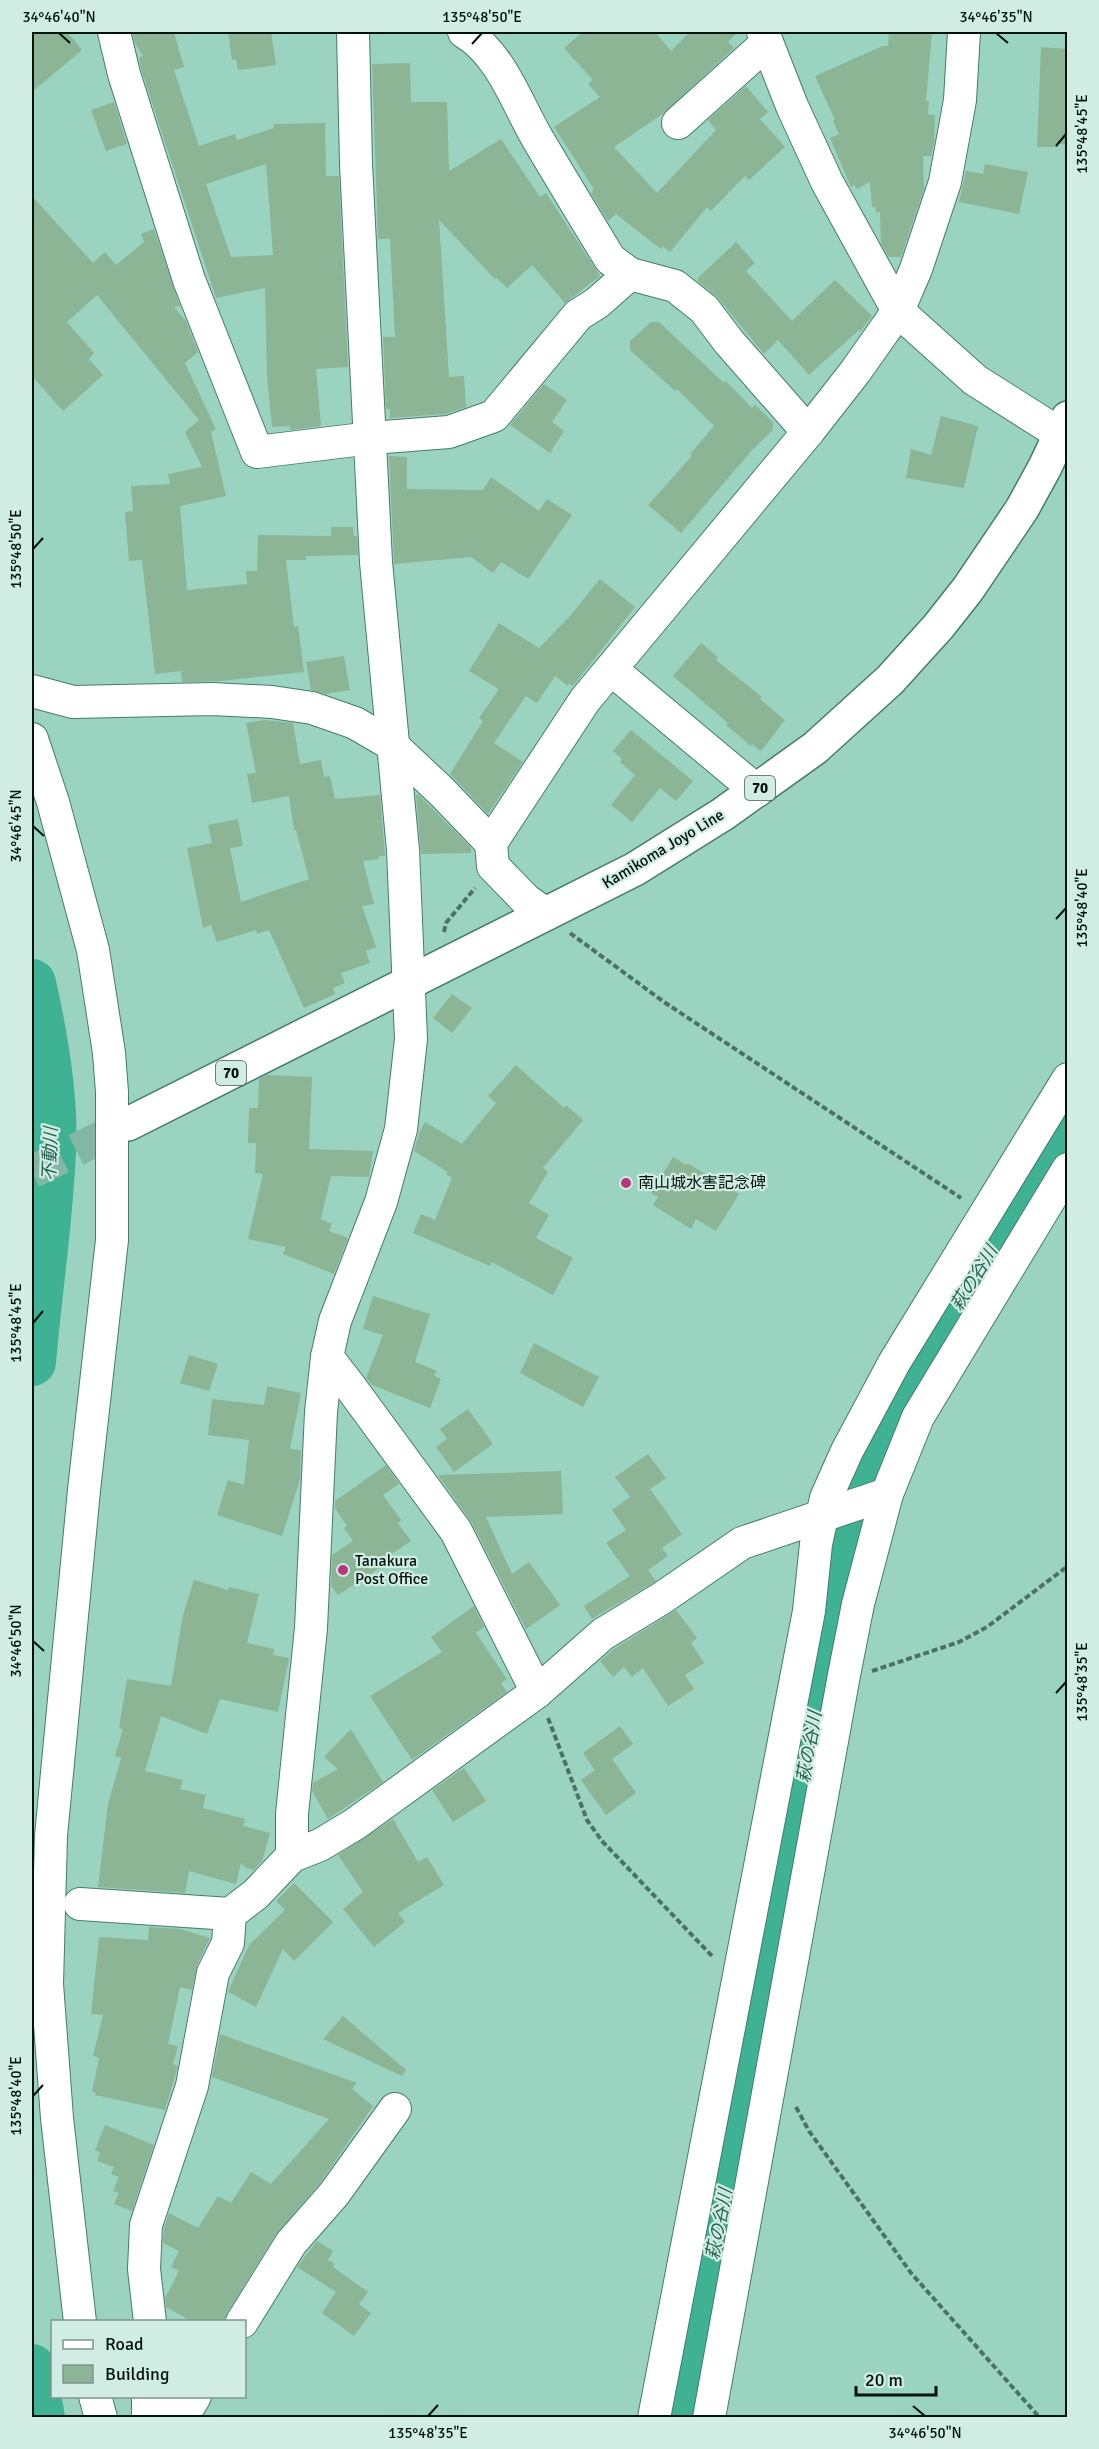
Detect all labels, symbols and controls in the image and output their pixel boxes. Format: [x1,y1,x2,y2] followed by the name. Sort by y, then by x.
[22,8,96,26] text: 34°46'40"N
[442,8,522,26] text: 135°48'50"E
[959,8,1033,26] text: 34°46'35"N
[1073,94,1091,174] text: 135°48'45"E
[7,509,25,589] text: 135°48'50"E
[745,776,775,800] road number: 70
[7,789,25,863] text: 34°46'45"N
[598,805,728,893] street label: Kamikoma Joyo Line
[1073,868,1091,948] text: 135°48'40"E
[216,1061,246,1085] road number: 70
[38,1125,62,1181] water label: 不動川
[638,1173,766,1193] place label: 南山城水害記念碑
[619,1176,633,1190] marker: 南山城水害記念碑
[946,1240,1003,1315] water label: 萩の谷川
[7,1283,25,1363] text: 135°48'45"E
[355,1551,428,1589] place label: Tanakura Post Office
[336,1563,350,1577] marker: Tanakura Post Office
[7,1604,25,1678] text: 34°46'50"N
[1073,1642,1091,1722] text: 135°48'35"E
[792,1708,826,1784] water label: 萩の谷川
[7,2056,25,2136] text: 135°48'40"E
[701,2185,737,2261] water label: 萩の谷川
[51,2320,246,2398] legend
[105,2333,144,2355] text: Road
[856,2359,936,2397] scale bar
[105,2363,169,2385] text: Building
[865,2369,903,2391] text: 20 m
[388,2424,468,2442] text: 135°48'35"E
[888,2424,962,2442] text: 34°46'50"N

